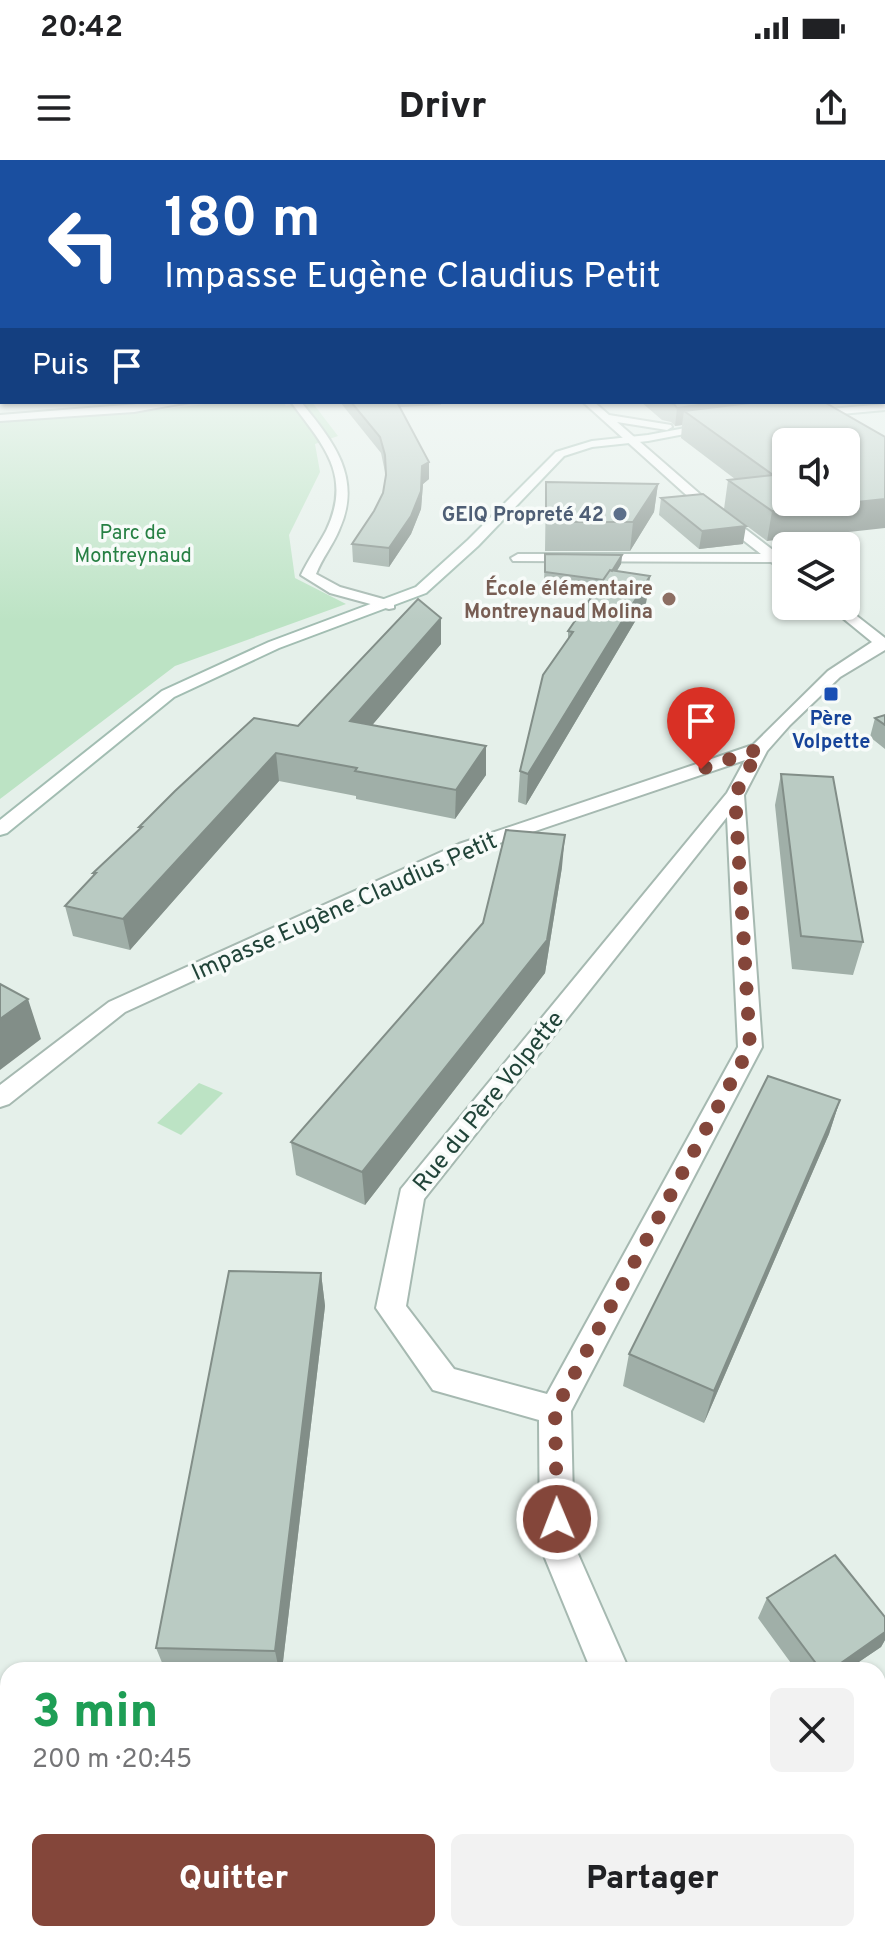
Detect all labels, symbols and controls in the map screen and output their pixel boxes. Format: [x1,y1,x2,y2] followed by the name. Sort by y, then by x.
[40,10,123,47] text: 20:42
[399,85,486,131] text: Drivr
[32,86,76,130] icon: menu
[809,86,853,130] icon: share
[164,186,321,256] text: 180 m
[32,192,136,296] icon: left
[164,255,661,301] text: Impasse Eugène Claudius Petit
[105,344,149,388] icon: arrive
[32,348,89,385] text: Puis
[772,428,860,620] map controls
[772,428,860,516] button: sound
[442,503,604,529] place label: GEIQ Propreté 42
[611,505,629,523] marker: GEIQ Propreté 42
[74,521,192,570] park label: Parc de Montreynaud
[772,532,860,620] button: layers
[464,575,653,626] place label: École élémentaire Montreynaud Molina
[660,590,678,608] marker: École élémentaire Montreynaud Molina
[822,685,840,703] marker: Père Volpette
[667,687,735,769] pin
[679,699,723,743] icon: arrive
[792,707,870,756] place label: Père Volpette
[187,827,502,989] street label: Impasse Eugène Claudius Petit
[407,1006,572,1199] street label: Rue du Père Volpette
[515,1477,599,1561] position arrow
[32,1684,158,1744] text: 3 min
[770,1688,854,1772] button: close
[32,1744,192,1777] text: 200 m · 20:45
[32,1834,435,1926] button: Quitter
[451,1834,854,1926] button: Partager

